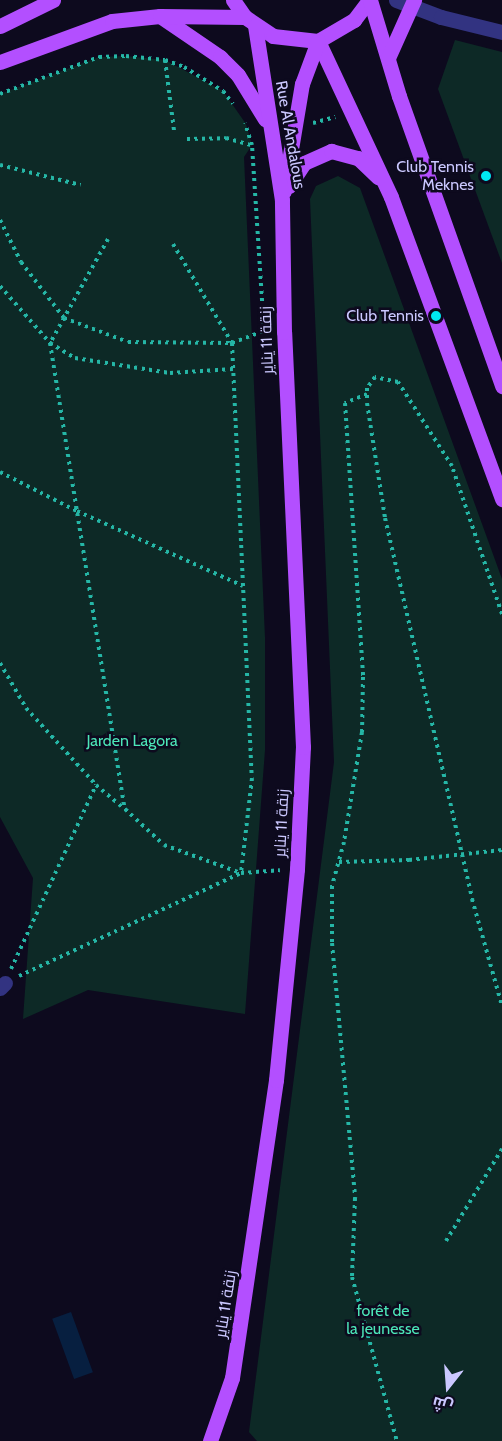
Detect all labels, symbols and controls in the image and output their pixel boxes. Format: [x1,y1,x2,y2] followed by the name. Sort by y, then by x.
[271,79,309,191] street label: Rue Al Andalous
[396,157,474,195] place label: Club Tennis Meknes
[479,169,493,183] marker: Club Tennis Meknes
[256,306,278,374] street label: زنقة 11 يناير
[346,306,424,326] place label: Club Tennis
[429,309,443,323] marker: Club Tennis
[86,731,178,751] park label: Jarden Lagora
[271,788,293,858] street label: زنقة 11 يناير
[211,1269,241,1339] street label: زنقة 11 يناير
[346,1301,420,1339] park label: forêt de la jeunesse
[418,1357,478,1417] north arrow
[430,1393,455,1417] text: ش

